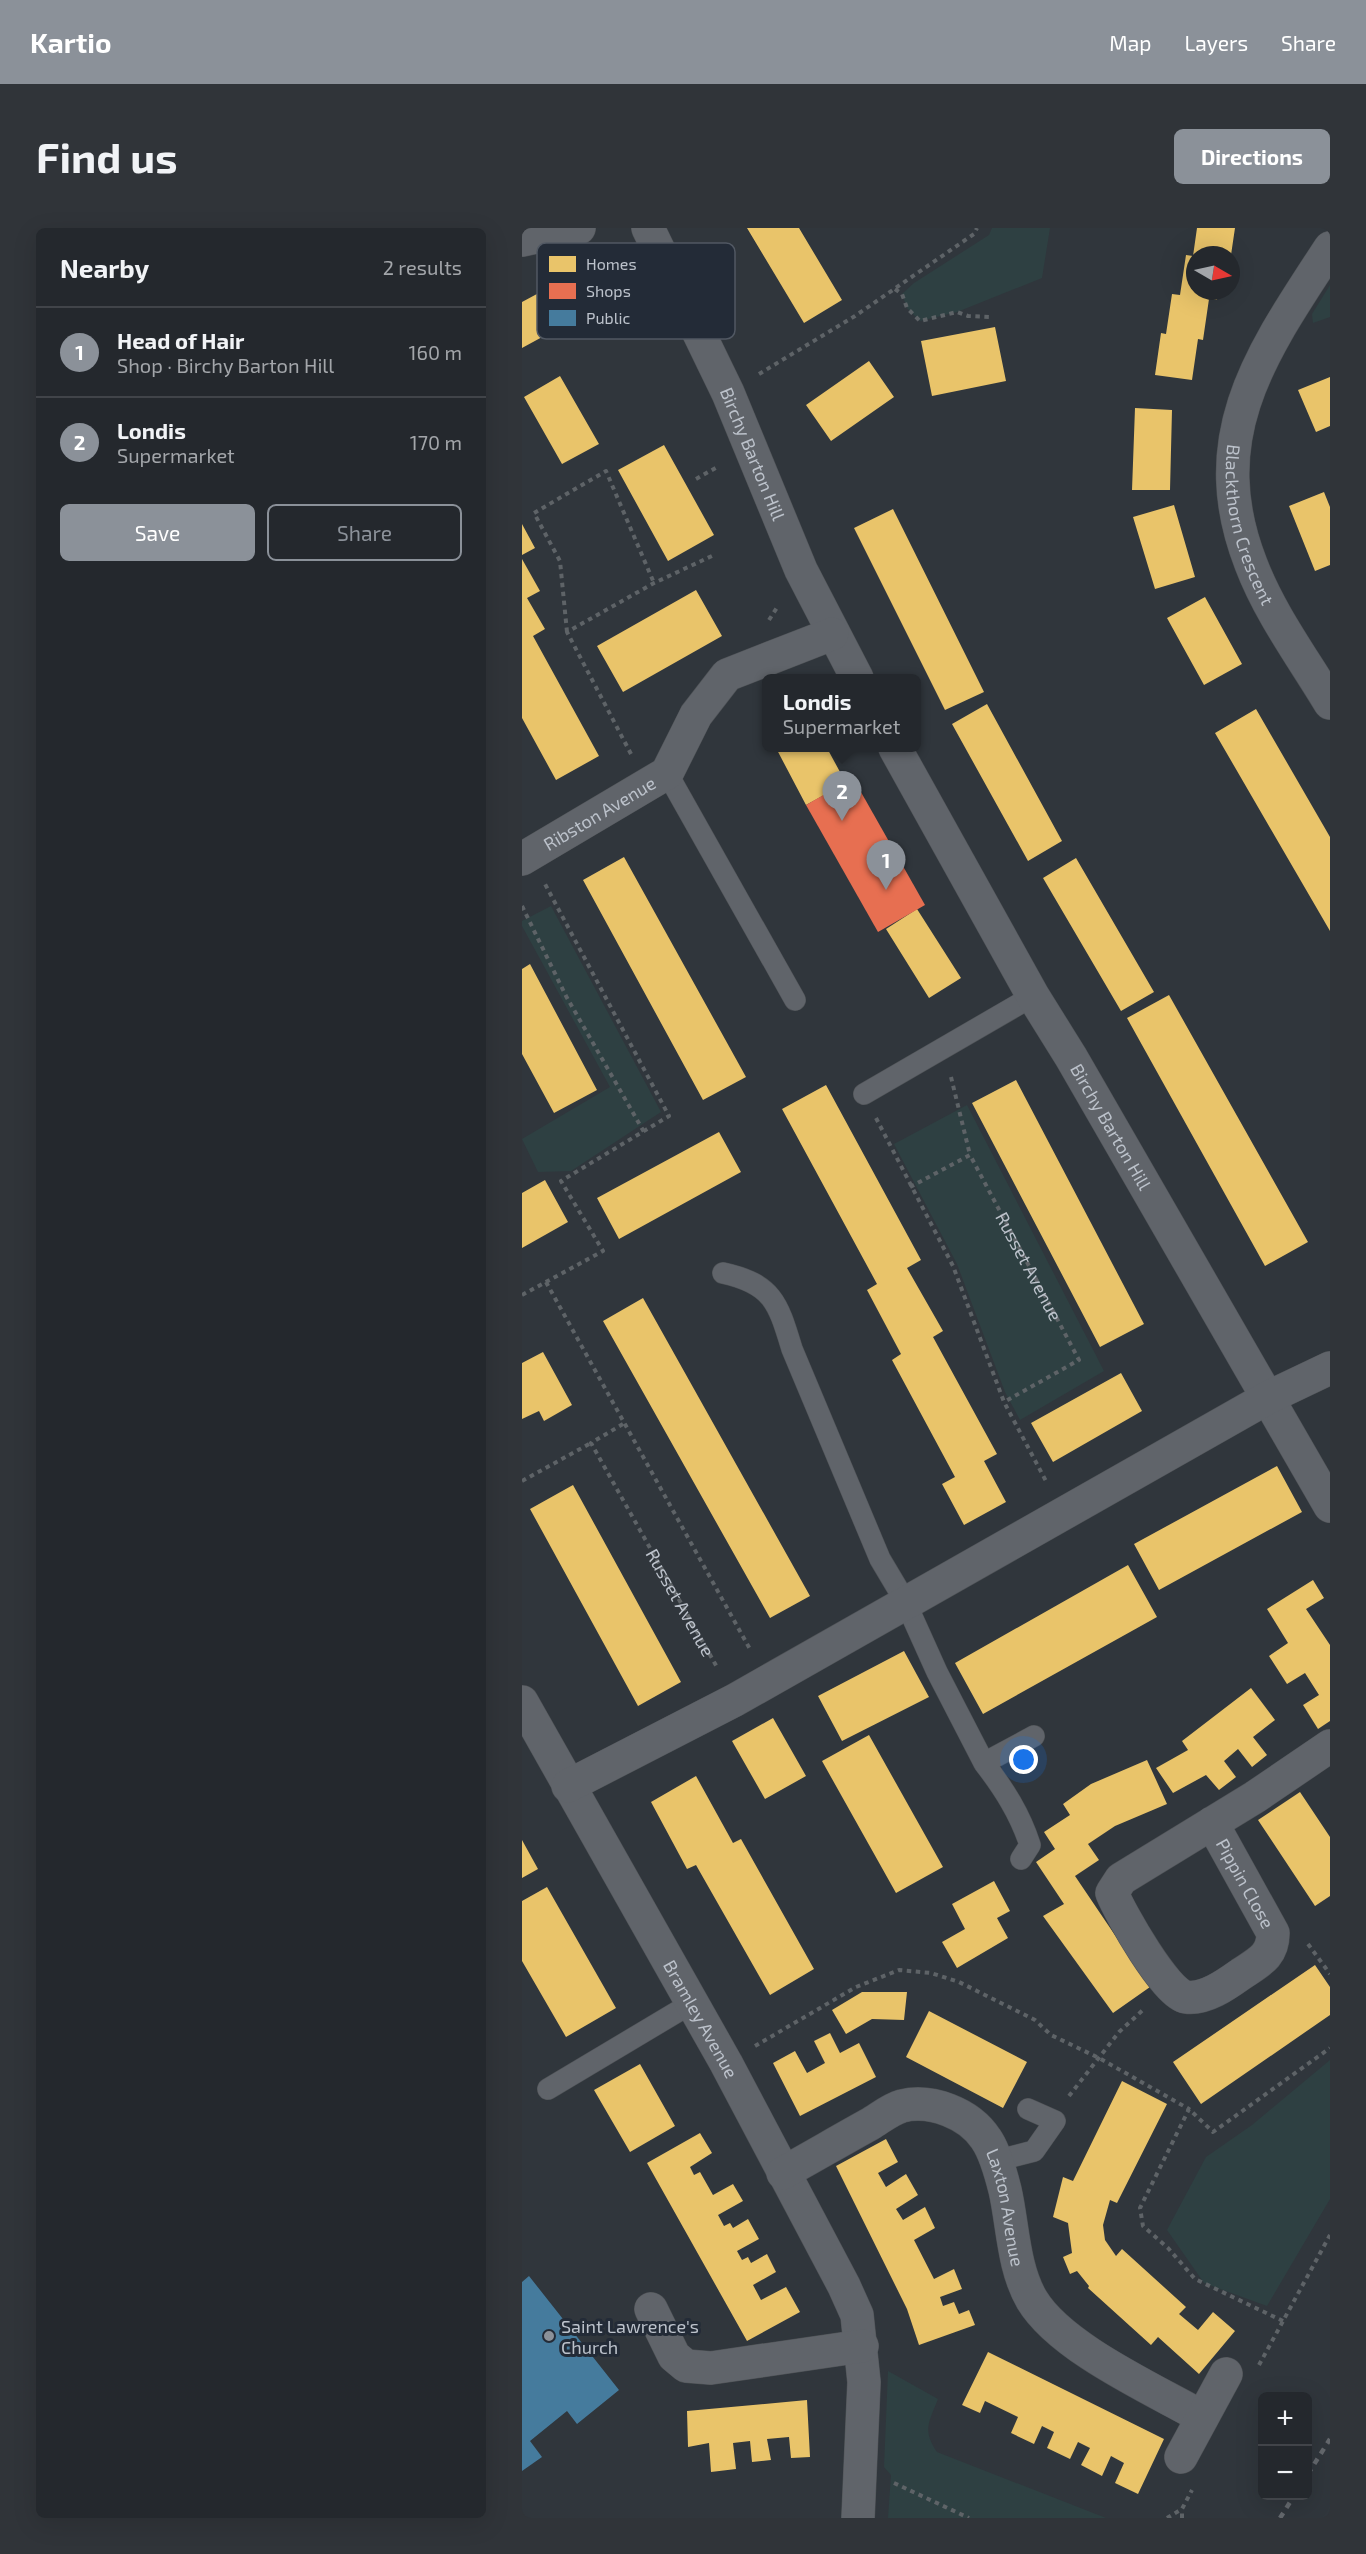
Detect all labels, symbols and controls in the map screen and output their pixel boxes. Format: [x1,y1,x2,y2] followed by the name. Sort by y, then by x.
[30,25,111,59] text: Kartio
[1109,30,1151,55] text: Map
[1184,30,1248,55] text: Layers
[1281,30,1336,55] text: Share
[1174,129,1330,184] button: Directions
[36,131,178,181] text: Find us
[537,243,735,339] legend
[1186,246,1240,300] north arrow
[60,252,149,283] text: Nearby
[586,254,637,273] text: Homes
[383,255,462,279] text: 2 results
[586,281,631,300] text: Shops
[586,308,630,327] text: Public
[117,327,244,353] text: Head of Hair
[75,340,84,364] text: 1
[409,340,462,364] text: 160 m
[117,353,334,377] text: Shop · Birchy Barton Hill
[716,384,791,524] street label: Birchy Barton Hill
[117,417,186,443] text: Londis
[74,430,85,454] text: 2
[410,430,462,454] text: 170 m
[117,443,235,467] text: Supermarket
[1222,443,1279,609] street label: Blackthorn Crescent
[60,504,255,561] button: Save
[267,504,462,561] button: Share
[762,674,921,752] popup
[783,688,852,714] text: Londis
[783,714,900,738] text: Supermarket
[539,771,659,855] street label: Ribston Avenue
[822,772,862,821] pin: 2
[866,840,906,890] pin: 1
[1066,1060,1156,1194] street label: Birchy Barton Hill
[991,1208,1067,1324] street label: Russet Avenue
[642,1545,720,1660] street label: Russet Avenue
[1009,1745,1038,1774] your location
[1212,1834,1279,1932] street label: Pippin Close
[659,1956,743,2082] street label: Bramley Avenue
[982,2145,1029,2269] street label: Laxton Avenue
[561,2315,699,2358] place label: Saint Lawrence's Church
[542,2329,556,2343] marker: Saint Lawrence's Church
[1258,2392,1312,2500] map controls
[1258,2392,1312,2446] button: +
[1258,2446,1312,2500] button: −

